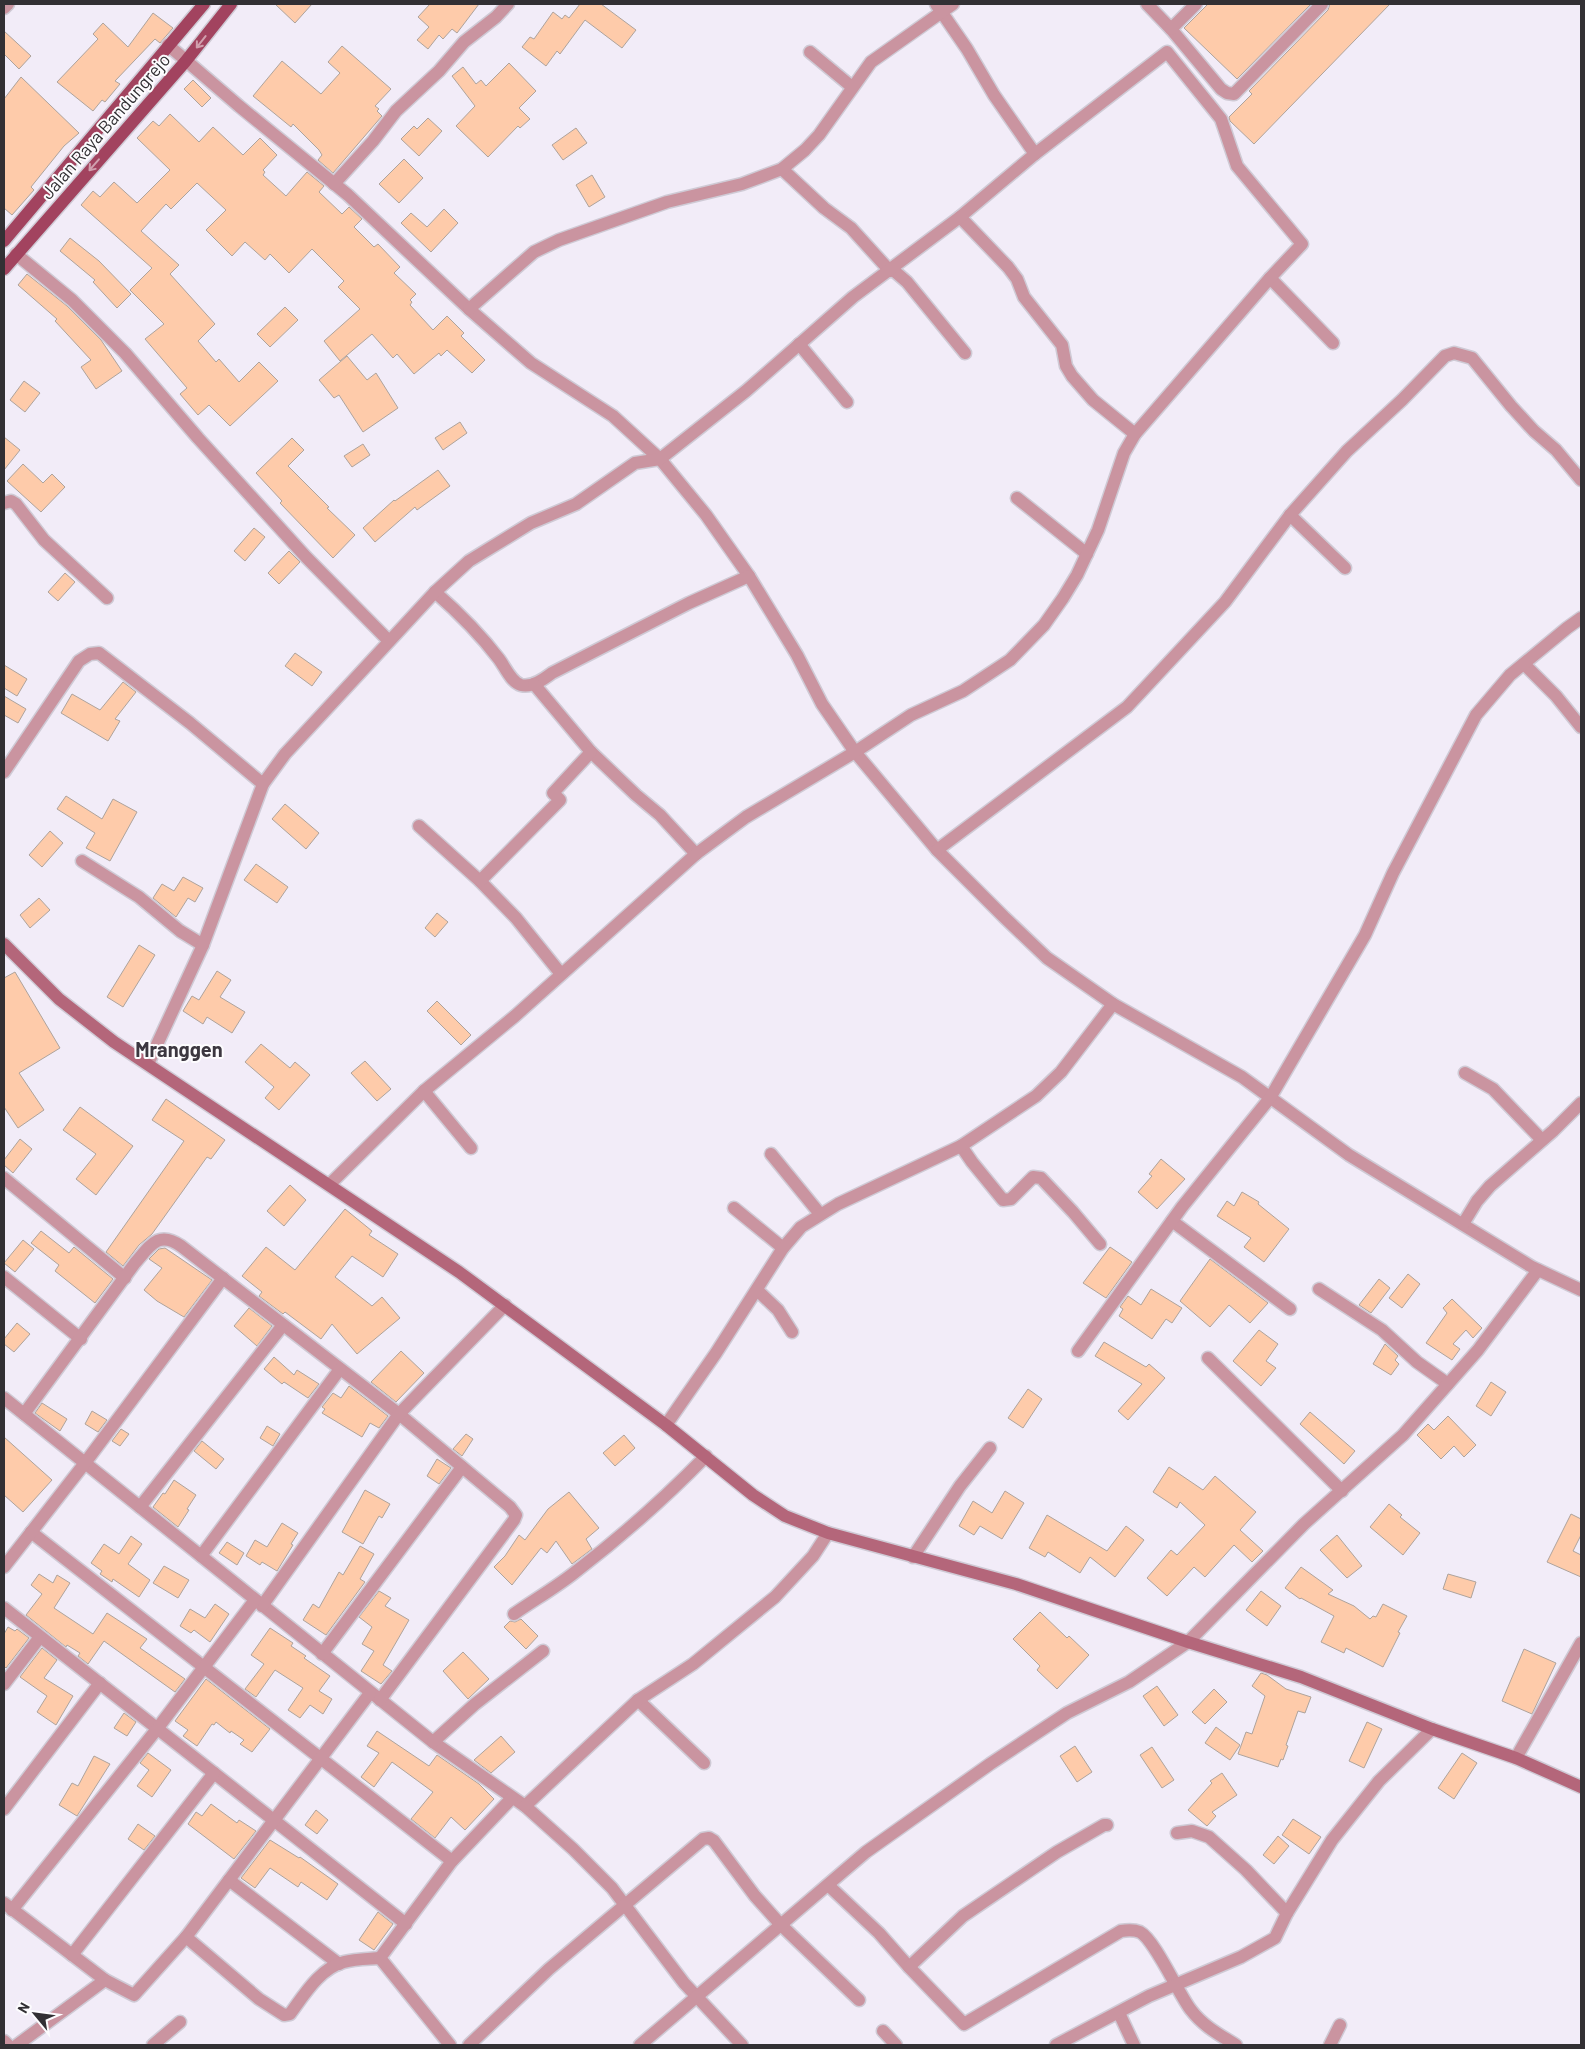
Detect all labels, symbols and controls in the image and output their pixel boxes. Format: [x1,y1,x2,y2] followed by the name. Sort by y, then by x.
[195,35,206,48] one-way arrow
[36,48,174,204] street label: Jalan Raya Bandungrejo
[89,158,100,171] one-way arrow
[135,1037,223,1061] district label: Mranggen
[10,1989,60,2039] north arrow
[14,1999,33,2016] text: N

